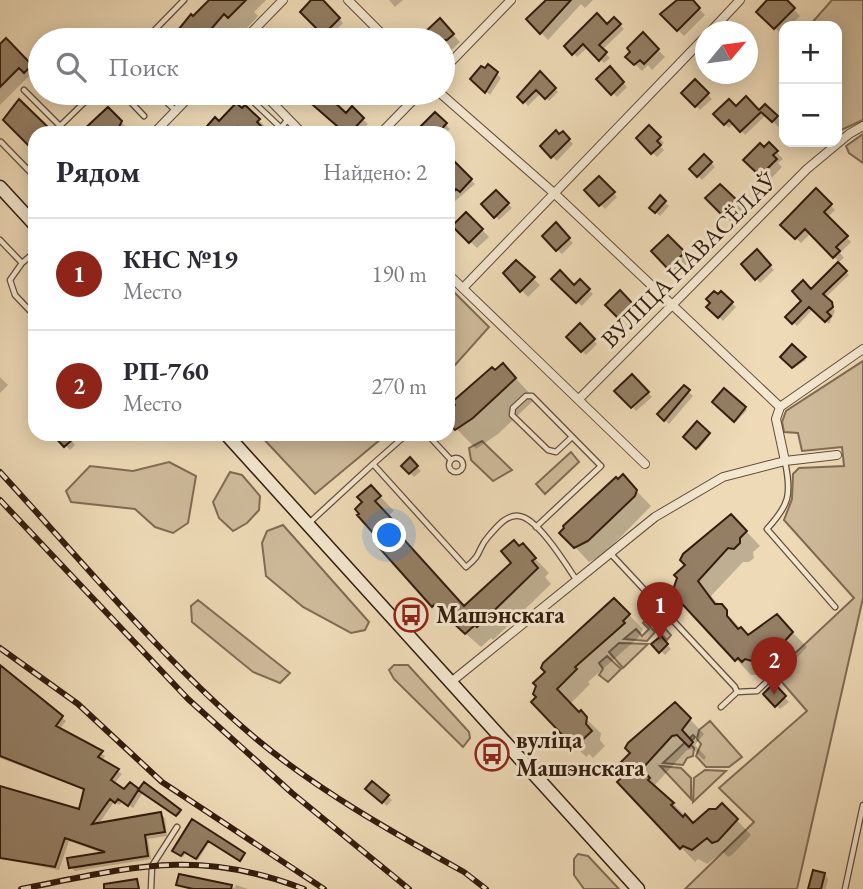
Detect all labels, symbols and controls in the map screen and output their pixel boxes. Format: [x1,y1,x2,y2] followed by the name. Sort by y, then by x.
[695,21,758,84] north arrow
[779,21,842,147] map controls
[779,21,842,84] button: +
[28,28,455,105] search box
[52,48,90,86] icon: search
[108,50,179,84] text: Поиск
[779,84,842,147] button: −
[56,152,140,191] text: Рядом
[323,157,427,187] text: Найдено: 2
[594,165,784,354] street label: ВУЛІЦА НАВАСЁЛАЎ
[123,242,238,276] text: КНС №19
[73,259,85,289] text: 1
[371,259,427,289] text: 190 m
[123,276,182,306] text: Место
[123,354,209,388] text: РП-760
[73,371,85,401] text: 2
[371,371,427,401] text: 270 m
[123,388,182,418] text: Место
[372,518,406,552] your location
[637,582,683,640] pin: 1
[392,596,430,634] bus stop icon: Машэнскага
[436,599,565,630] place label: Машэнскага
[751,637,797,695] pin: 2
[516,724,645,783] place label: вуліца Машэнскага
[473,735,511,773] bus stop icon: вуліца Машэнскага

